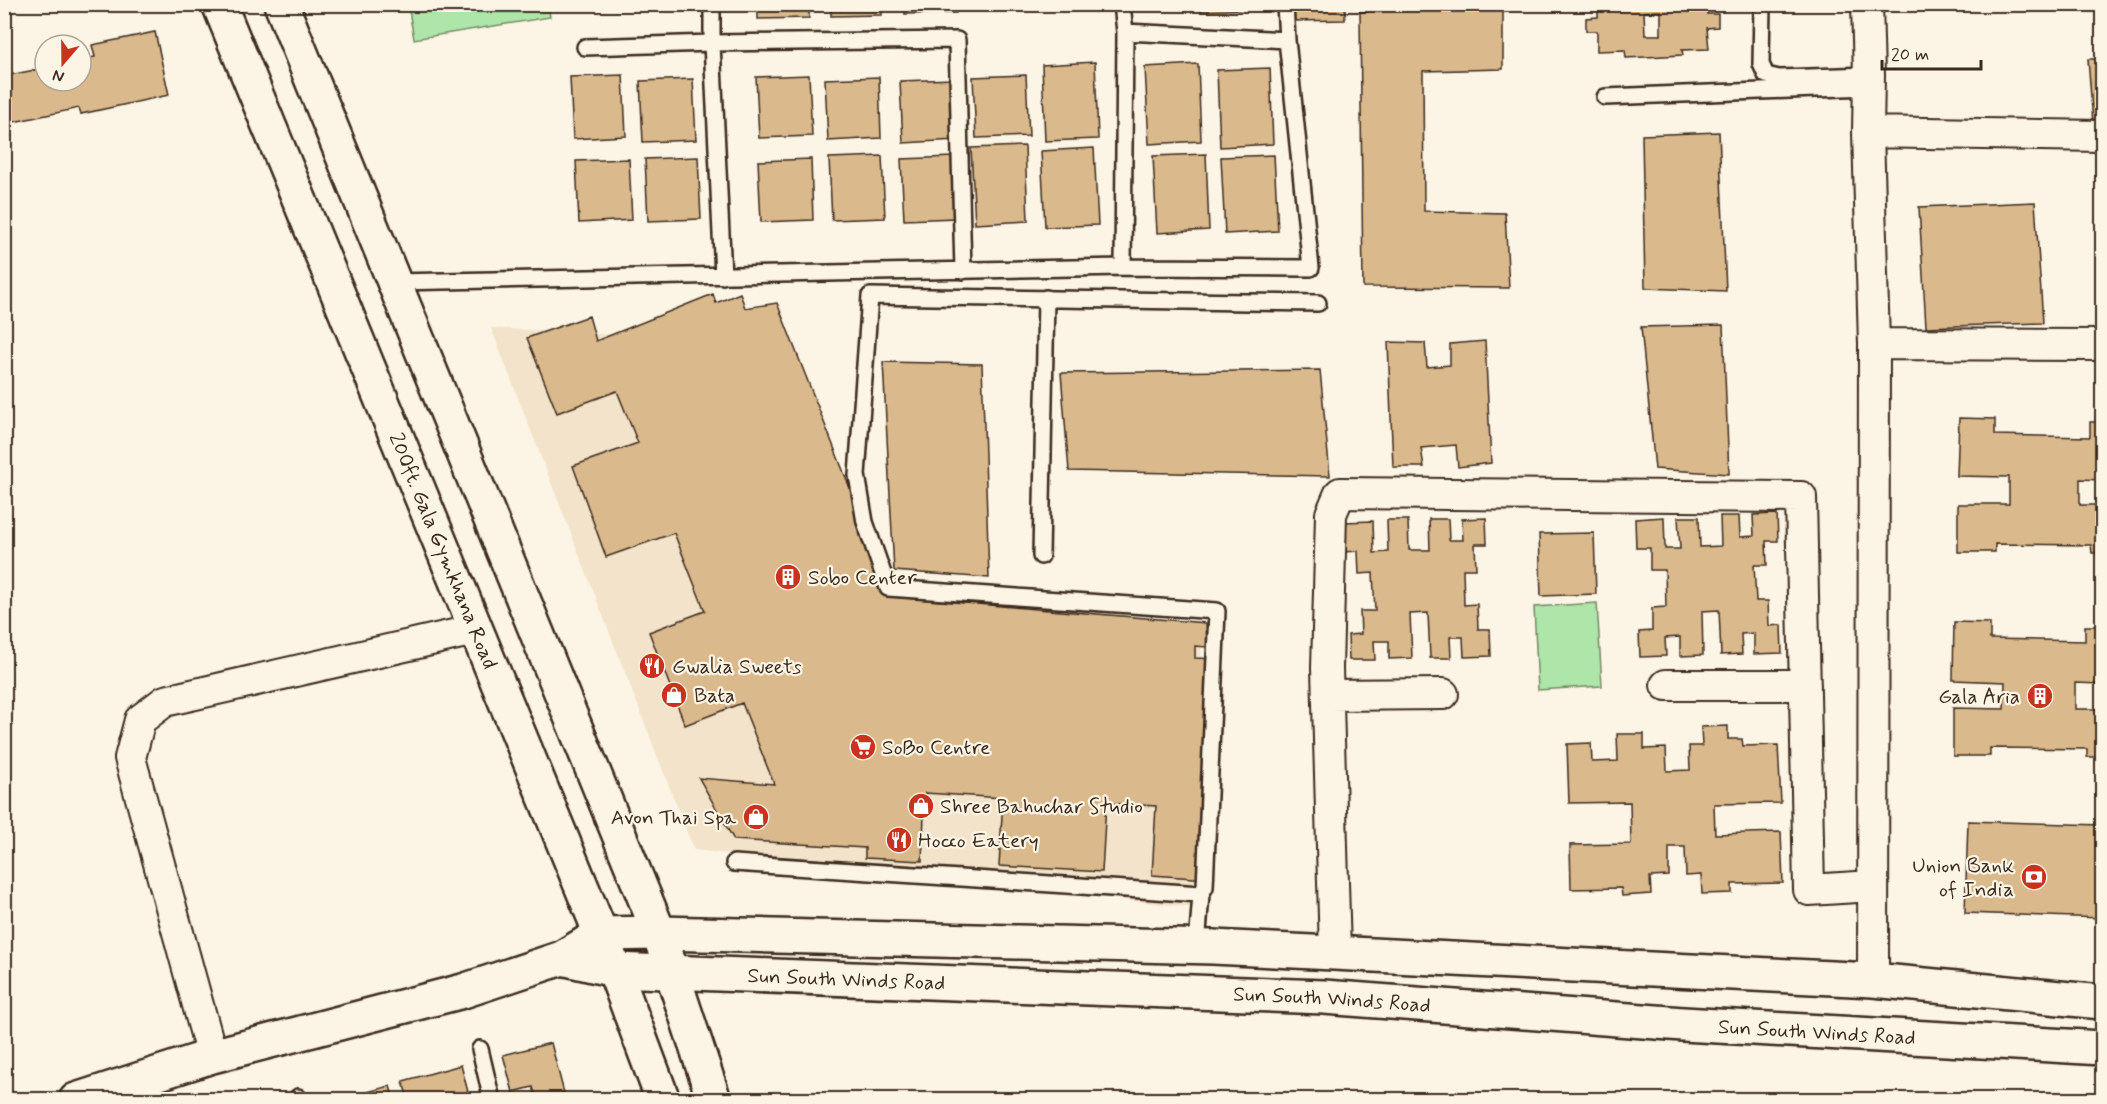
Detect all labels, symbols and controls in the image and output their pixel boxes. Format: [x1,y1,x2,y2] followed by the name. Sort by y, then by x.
[33,33,93,93] north arrow
[1882,33,1981,71] scale bar
[1891,43,1929,67] text: 20 m
[50,64,67,87] text: N
[382,429,504,673] street label: 200ft. Gala Gymkhana Road
[773,562,803,592] building icon: Sobo Center
[808,564,917,592] place label: Sobo Center
[637,651,667,681] restaurant icon: Gwalia Sweets
[672,653,802,681] place label: Gwalia Sweets
[659,680,689,710] shop icon: Bata
[2025,681,2055,711] building icon: Gala Aria
[694,682,735,710] place label: Bata
[1938,683,2020,711] place label: Gala Aria
[848,732,878,762] supermarket icon: SoBo Centre
[882,734,990,762] place label: SoBo Centre
[906,791,936,821] shop icon: Shree Bahuchar Studio
[940,793,1143,821] place label: Shree Bahuchar Studio
[741,802,771,832] shop icon: Avon Thai Spa
[611,804,736,832] place label: Avon Thai Spa
[884,825,914,855] restaurant icon: Hocco Eatery
[918,827,1039,855] place label: Hocco Eatery
[1912,852,2014,904] place label: Union Bank of India
[2019,862,2049,892] bank icon: Union Bank of India
[747,962,946,998] street label: Sun South Winds Road
[1233,981,1432,1020] street label: Sun South Winds Road
[1717,1013,1916,1052] street label: Sun South Winds Road

